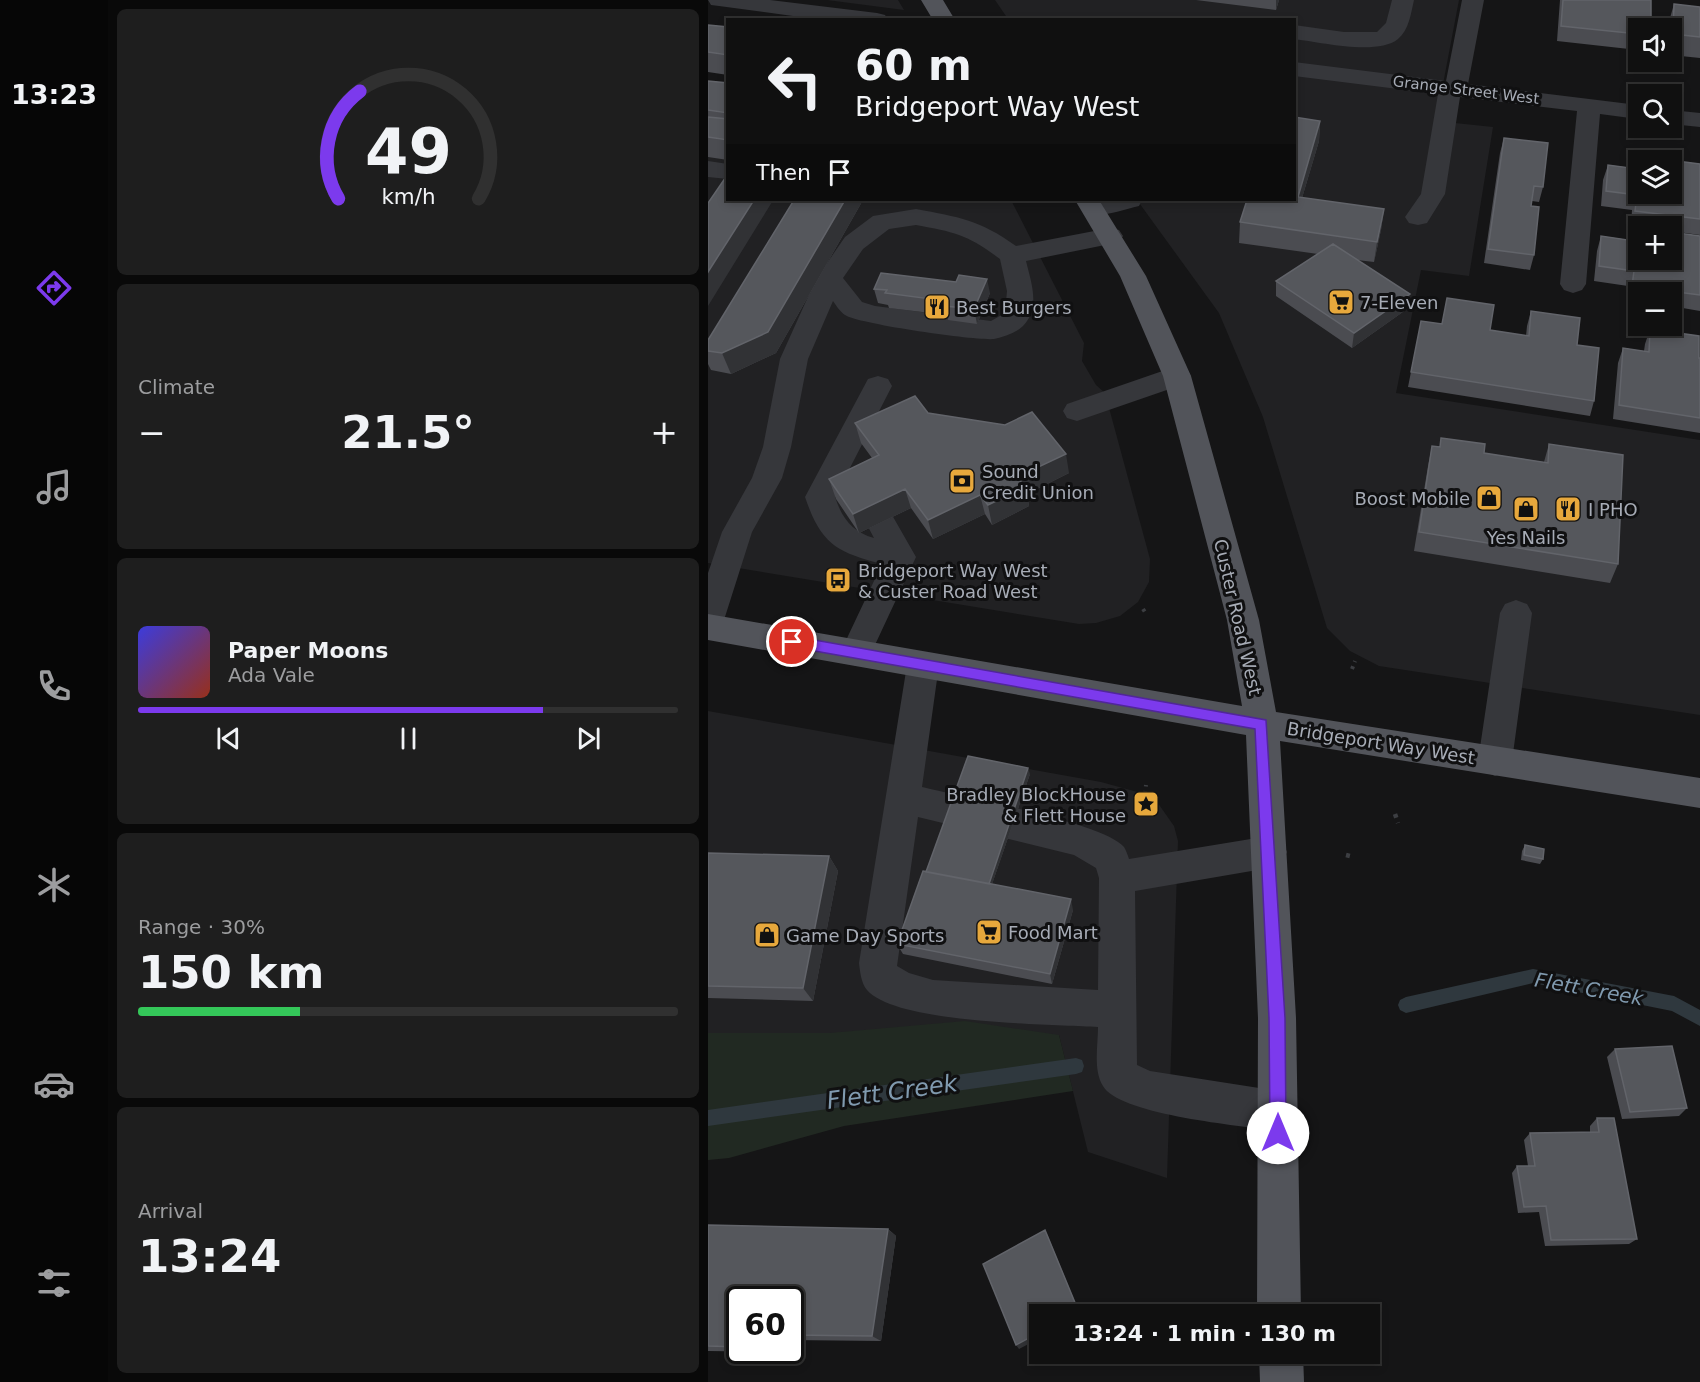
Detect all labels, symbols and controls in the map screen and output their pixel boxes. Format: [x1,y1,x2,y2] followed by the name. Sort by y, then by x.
[1628,18,1682,336] map controls
[1628,18,1682,72] button: sound
[855,41,972,90] text: 60 m
[756,42,834,120] icon: left
[1392,72,1540,108] street label: Grange Street West
[11,79,97,110] text: 13:23
[1628,84,1682,138] button: search
[855,91,1139,122] text: Bridgeport Way West
[365,115,451,188] text: 49
[1628,150,1682,204] button: layers
[823,156,856,189] icon: arrive
[756,160,811,185] text: Then
[381,184,435,209] text: km/h
[1628,216,1682,270] button: +
[33,267,75,309] icon: directions
[1628,282,1682,336] button: −
[1326,287,1356,317] supermarket icon: 7-Eleven
[922,292,952,322] restaurant icon: Best Burgers
[1360,292,1439,313] place label: 7-Eleven
[956,297,1072,318] place label: Best Burgers
[138,375,215,399] text: Climate
[341,406,475,459] text: 21.5°
[138,413,166,452] text: −
[650,413,678,452] text: +
[982,461,1094,503] place label: Sound Credit Union
[33,466,75,508] icon: music
[947,466,977,496] bank icon: Sound Credit Union
[1474,483,1504,513] shop icon: Boost Mobile
[1354,488,1470,509] place label: Boost Mobile
[1511,494,1541,524] shop icon: Yes Nails
[1553,494,1583,524] restaurant icon: I PHO
[1588,499,1638,520] place label: I PHO
[1486,527,1565,548] place label: Yes Nails
[1210,537,1266,697] street label: Custer Road West
[858,560,1048,602] place label: Bridgeport Way West & Custer Road West
[823,565,853,595] bus stop icon: Bridgeport Way West & Custer Road West
[766,616,817,667] pin
[775,625,808,658] icon: arrive
[228,638,388,663] text: Paper Moons
[228,663,315,687] text: Ada Vale
[33,665,75,707] icon: phone
[1286,718,1476,768] street label: Bridgeport Way West
[212,722,245,755] icon: previous
[392,722,425,755] icon: pause
[572,722,605,755] icon: next
[946,784,1126,826] place label: Bradley BlockHouse & Flett House
[1131,789,1161,819] place icon: Bradley BlockHouse & Flett House
[33,864,75,906] icon: climate
[138,915,265,939] text: Range · 30%
[974,917,1004,947] supermarket icon: Food Mart
[752,920,782,950] shop icon: Game Day Sports
[1008,922,1098,943] place label: Food Mart
[786,925,944,946] place label: Game Day Sports
[138,946,324,999] text: 150 km
[1533,968,1647,1011] water label: Flett Creek
[33,1063,75,1105] icon: car
[825,1069,960,1115] water label: Flett Creek
[1246,1101,1310,1165] position arrow
[138,1199,203,1223] text: Arrival
[138,1230,281,1283] text: 13:24
[33,1262,75,1304] icon: filters
[726,1286,804,1364] speed limit sign: 60
[1073,1321,1336,1346] text: 13:24 · 1 min · 130 m

